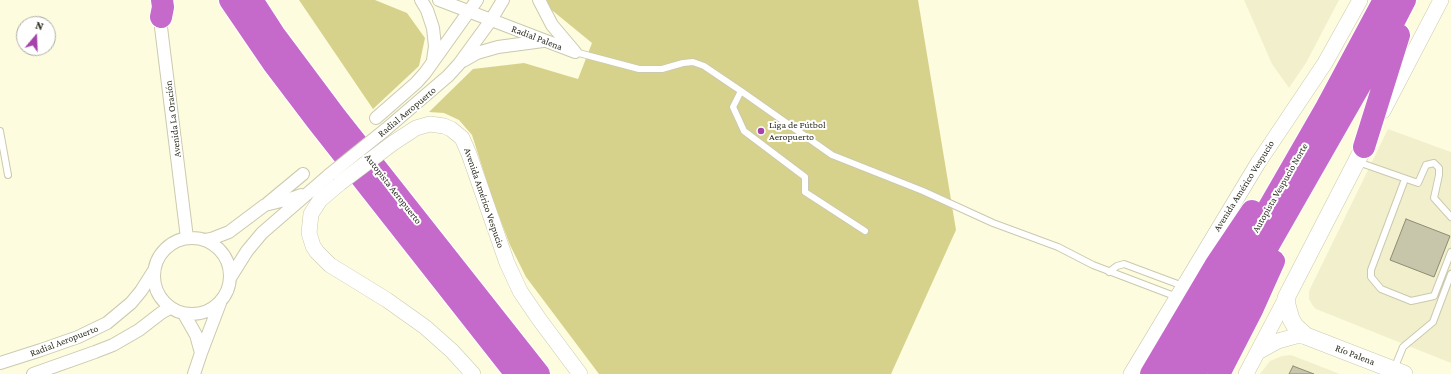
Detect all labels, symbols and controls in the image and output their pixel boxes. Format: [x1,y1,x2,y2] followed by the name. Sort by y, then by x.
[16,16,56,56] north arrow
[34,19,45,32] text: N
[510,23,564,53] street label: Radial Palena
[162,80,184,158] street label: Avenida La Oración
[375,84,439,140] street label: Radial Aeropuerto
[769,119,826,142] place label: Liga de Fútbol Aeropuerto
[756,126,766,136] marker: Liga de Fútbol Aeropuerto
[1211,138,1277,234] street label: Avenida Américo Vespucio
[1250,141,1310,235] street label: Autopista Vespucio Norte
[461,146,507,250] street label: Avenida Américo Vespucio
[362,152,424,226] street label: Autopista Aeropuerto
[28,322,100,360] street label: Radial Aeropuerto
[1333,342,1377,368] street label: Río Palena

